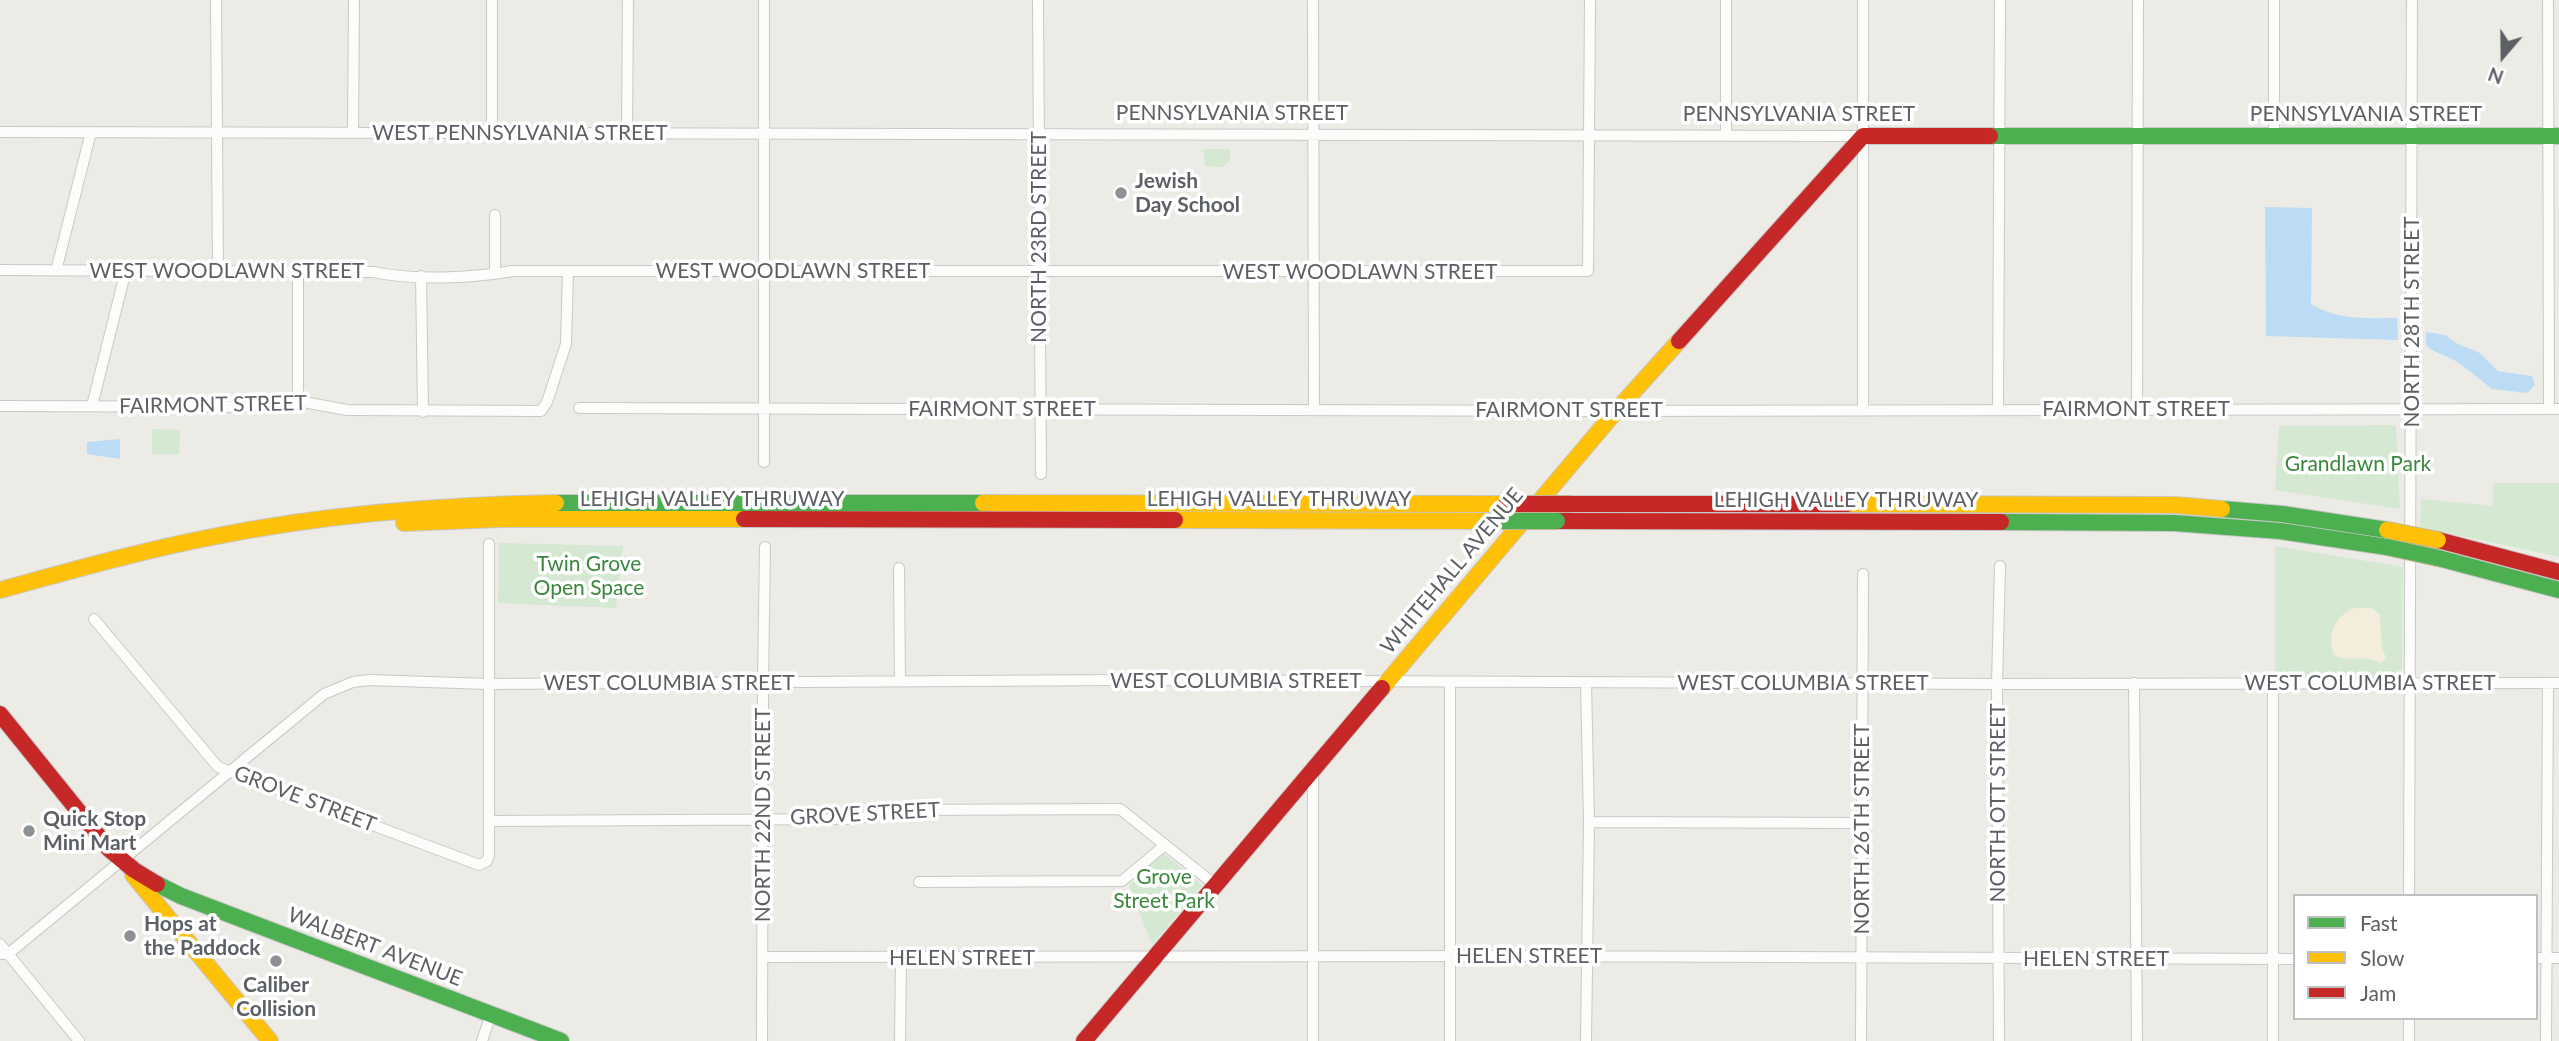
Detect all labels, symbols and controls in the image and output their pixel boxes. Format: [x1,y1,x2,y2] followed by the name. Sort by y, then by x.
[2468,21,2538,91] north arrow
[2485,63,2506,90] text: N
[1116,100,1348,126] street label: PENNSYLVANIA STREET
[1683,101,1915,127] street label: PENNSYLVANIA STREET
[2250,101,2482,127] street label: PENNSYLVANIA STREET
[372,120,668,146] street label: WEST PENNSYLVANIA STREET
[1026,131,1052,343] street label: NORTH 23RD STREET
[1135,168,1240,218] place label: Jewish Day School
[1113,185,1129,201] marker: Jewish Day School
[2399,216,2425,428] street label: NORTH 28TH STREET
[89,258,365,284] street label: WEST WOODLAWN STREET
[655,258,931,284] street label: WEST WOODLAWN STREET
[1222,259,1498,285] street label: WEST WOODLAWN STREET
[119,391,307,419] street label: FAIRMONT STREET
[908,396,1096,422] street label: FAIRMONT STREET
[2042,396,2230,422] street label: FAIRMONT STREET
[1475,397,1663,423] street label: FAIRMONT STREET
[2285,451,2431,477] park label: Grandlawn Park
[1375,483,1529,659] street label: WHITEHALL AVENUE
[580,486,844,512] street label: LEHIGH VALLEY THRUWAY
[1147,486,1411,512] street label: LEHIGH VALLEY THRUWAY
[1714,487,1978,513] street label: LEHIGH VALLEY THRUWAY
[534,551,644,601] park label: Twin Grove Open Space
[1110,668,1362,694] street label: WEST COLUMBIA STREET
[543,670,795,696] street label: WEST COLUMBIA STREET
[1677,670,1929,696] street label: WEST COLUMBIA STREET
[2244,670,2496,696] street label: WEST COLUMBIA STREET
[1985,703,2011,903] street label: NORTH OTT STREET
[750,708,776,922] street label: NORTH 22ND STREET
[1849,723,1875,935] street label: NORTH 26TH STREET
[230,760,380,838] street label: GROVE STREET
[789,797,941,831] street label: GROVE STREET
[43,806,146,856] place label: Quick Stop Mini Mart
[21,823,37,839] marker: Quick Stop Mini Mart
[1113,864,1215,914] park label: Grove Street Park
[2293,894,2538,1020] legend
[284,902,466,992] street label: WALBERT AVENUE
[2360,910,2397,935] text: Fast
[144,911,261,961] place label: Hops at the Paddock
[122,928,138,944] marker: Hops at the Paddock
[1456,943,1602,969] street label: HELEN STREET
[889,945,1035,971] street label: HELEN STREET
[2360,945,2404,970] text: Slow
[2023,946,2169,972] street label: HELEN STREET
[268,953,284,969] marker: Caliber Collision
[236,972,316,1022] place label: Caliber Collision
[2360,980,2396,1005] text: Jam

